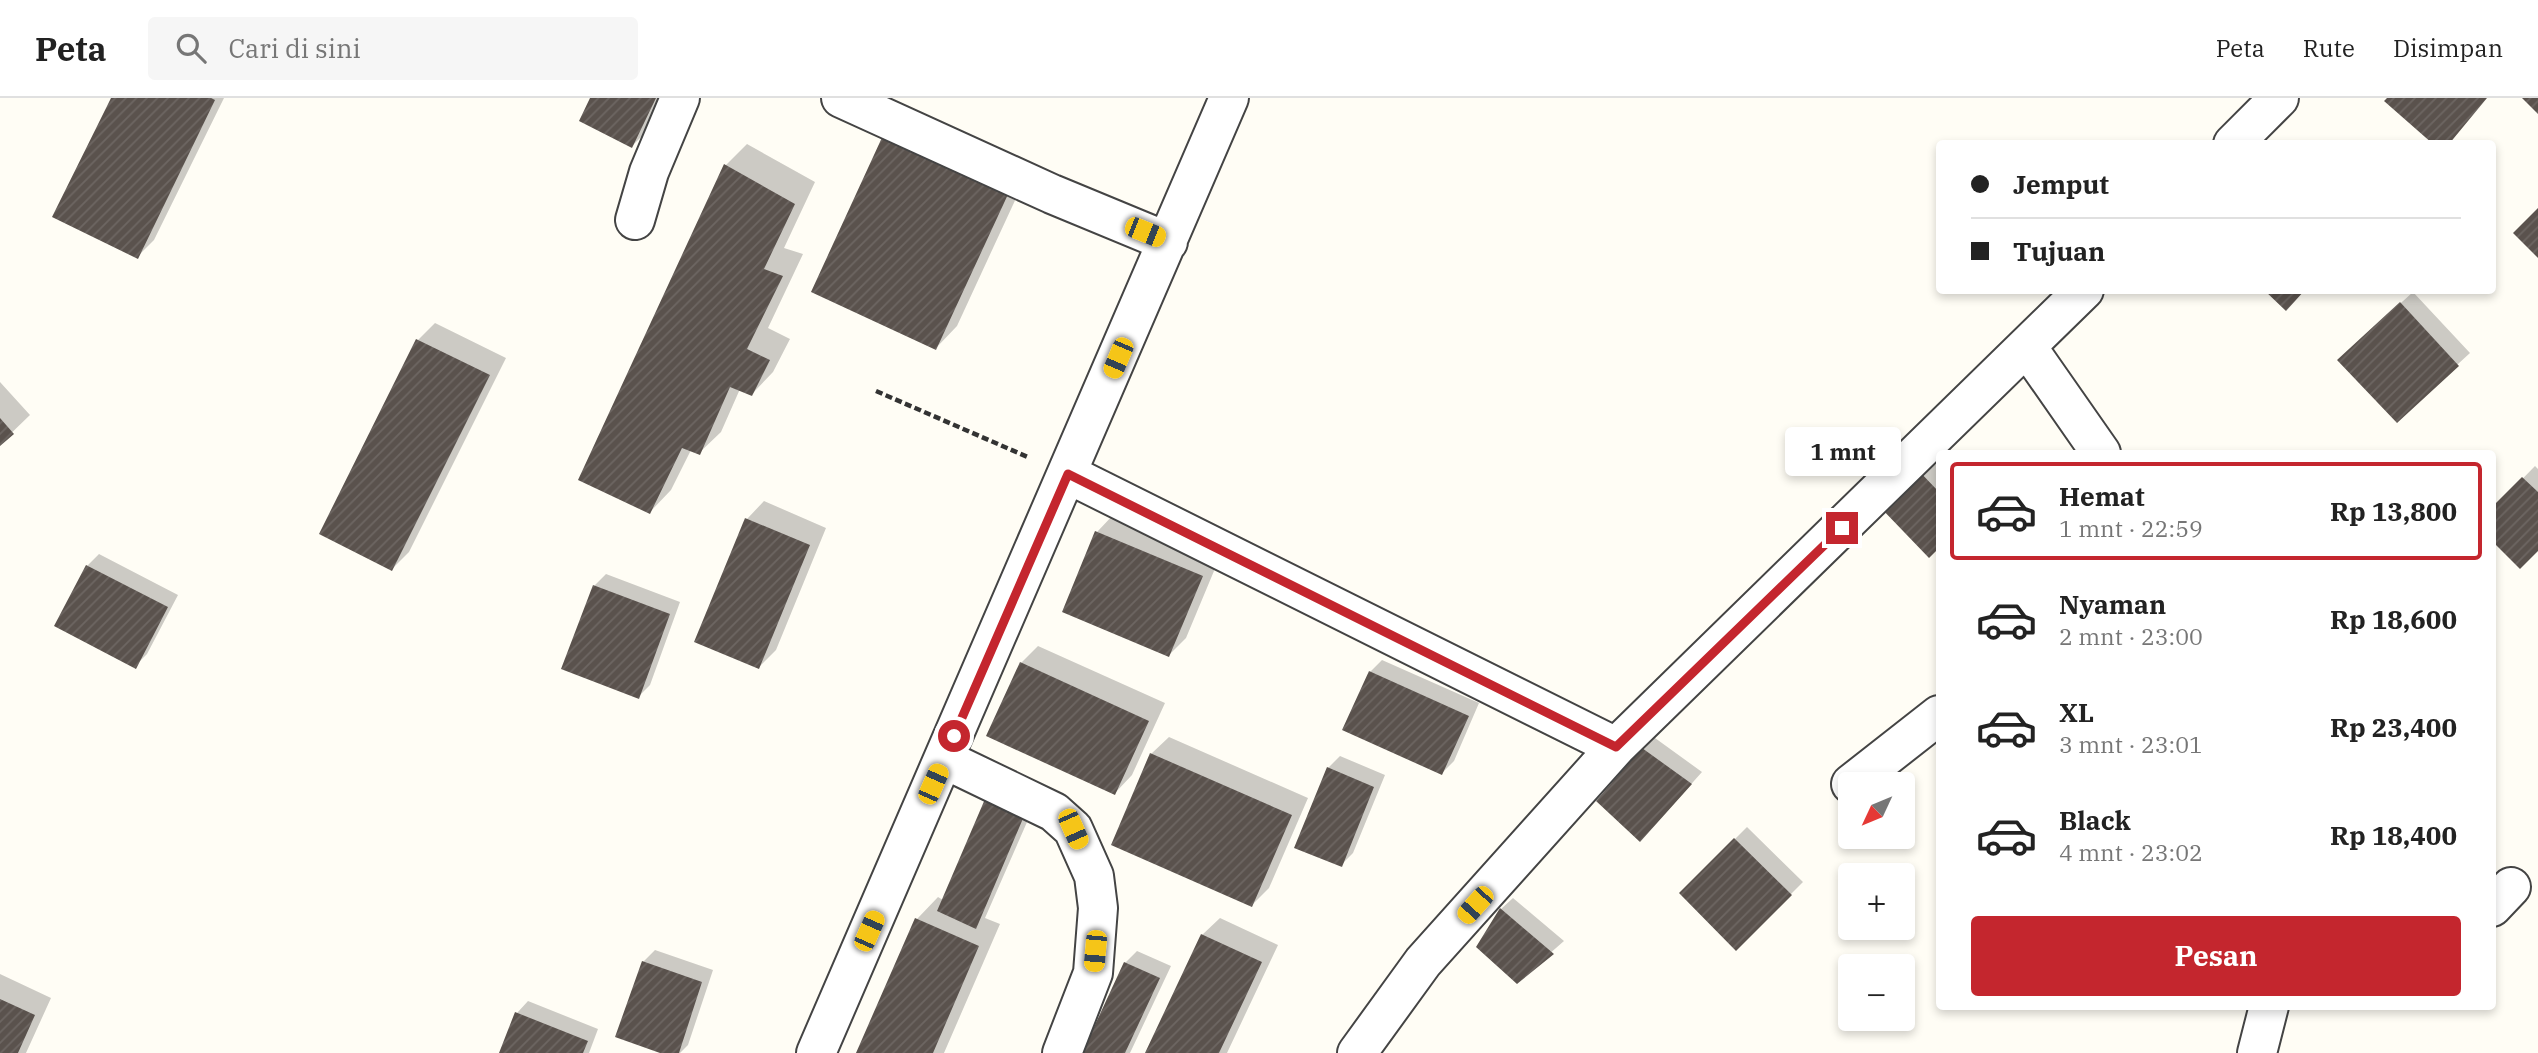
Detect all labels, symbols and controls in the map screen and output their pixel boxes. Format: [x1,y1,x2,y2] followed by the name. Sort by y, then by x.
[148,17,638,80] search box
[35,27,106,70] text: Peta
[172,29,210,67] icon: search
[228,31,361,65] text: Cari di sini
[2216,32,2265,64] text: Peta
[2303,32,2355,64] text: Rute
[2393,32,2503,64] text: Disimpan
[2013,167,2109,201] text: Jemput
[1122,214,1169,250] car
[2013,234,2105,268] text: Tujuan
[1101,335,1136,381] car
[1784,426,1900,476] callout: 1 mnt
[1810,436,1876,466] text: 1 mnt
[2059,479,2145,513] text: Hemat
[1975,480,2038,543] icon: car
[2330,494,2457,528] text: Rp 13,800
[1826,512,1858,544] route end
[2059,513,2203,543] text: 1 mnt · 22:59
[2059,587,2166,621] text: Nyaman
[1975,588,2038,651] icon: car
[2330,602,2457,636] text: Rp 18,600
[2059,621,2203,651] text: 2 mnt · 23:00
[2059,695,2094,729] text: XL
[1975,696,2038,759] icon: car
[2330,710,2457,744] text: Rp 23,400
[938,720,970,752] route start
[2059,729,2203,759] text: 3 mnt · 23:01
[915,761,952,807] car
[1838,772,1914,849] north arrow
[1838,772,1915,1031] map controls
[2059,803,2131,837] text: Black
[1975,804,2038,867] icon: car
[1055,806,1092,852] car
[2330,818,2457,852] text: Rp 18,400
[2059,837,2203,867] text: 4 mnt · 23:02
[1838,863,1915,940] button: +
[1454,882,1497,928] car
[851,908,888,954] car
[1971,916,2461,996] button: Pesan
[1083,929,1108,973] car
[1838,954,1915,1031] button: −

